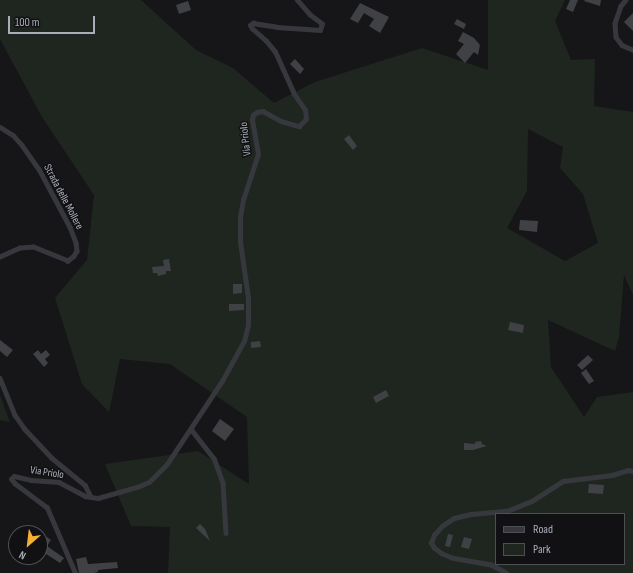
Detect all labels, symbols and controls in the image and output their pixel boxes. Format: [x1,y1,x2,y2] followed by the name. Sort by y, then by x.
[10,8,97,34] scale bar
[15,15,40,30] text: 100 m
[238,121,254,157] street label: Via Priolo
[40,162,86,232] street label: Strada delle Mollere
[29,464,65,482] street label: Via Priolo
[495,513,625,565] legend
[533,522,553,537] text: Road
[8,525,48,565] north arrow
[533,542,551,557] text: Park
[17,548,28,562] text: N

